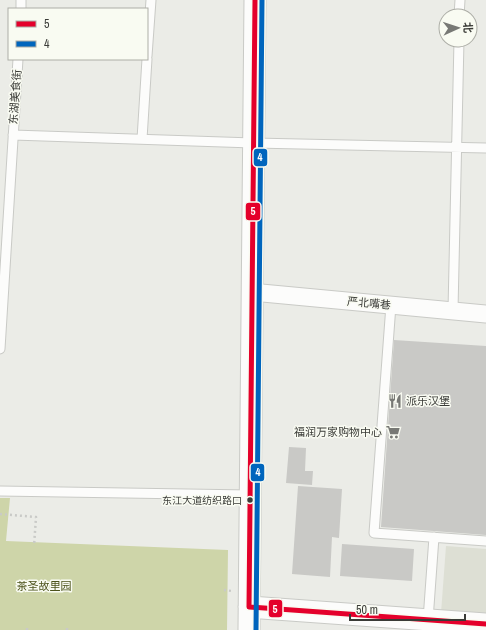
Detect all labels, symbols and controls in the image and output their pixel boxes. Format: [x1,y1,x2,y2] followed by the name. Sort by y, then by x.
[8,8,148,60] legend
[438,8,478,48] north arrow
[44,16,50,32] text: 5
[461,22,475,33] text: 北
[44,36,50,52] text: 4
[6,69,24,125] street label: 东湖美食街
[253,148,268,167] line badge: 4
[257,150,263,164] text: 4
[245,202,261,221] line badge: 5
[250,204,256,218] text: 5
[346,294,392,312] street label: 严北嘴巷
[387,393,403,409] restaurant icon: 派乐汉堡
[406,394,450,408] place label: 派乐汉堡
[385,424,401,440] supermarket icon: 福润万家购物中心
[294,425,382,439] place label: 福润万家购物中心
[250,463,265,482] line badge: 4
[255,465,261,479] text: 4
[162,494,242,507] place label: 东江大道纺织路口
[245,495,255,505] marker: 东江大道纺织路口
[17,579,72,593] park label: 茶圣故里园
[350,596,465,622] scale bar
[268,599,283,618] line badge: 5
[272,602,278,616] text: 5
[356,602,378,618] text: 50 m

